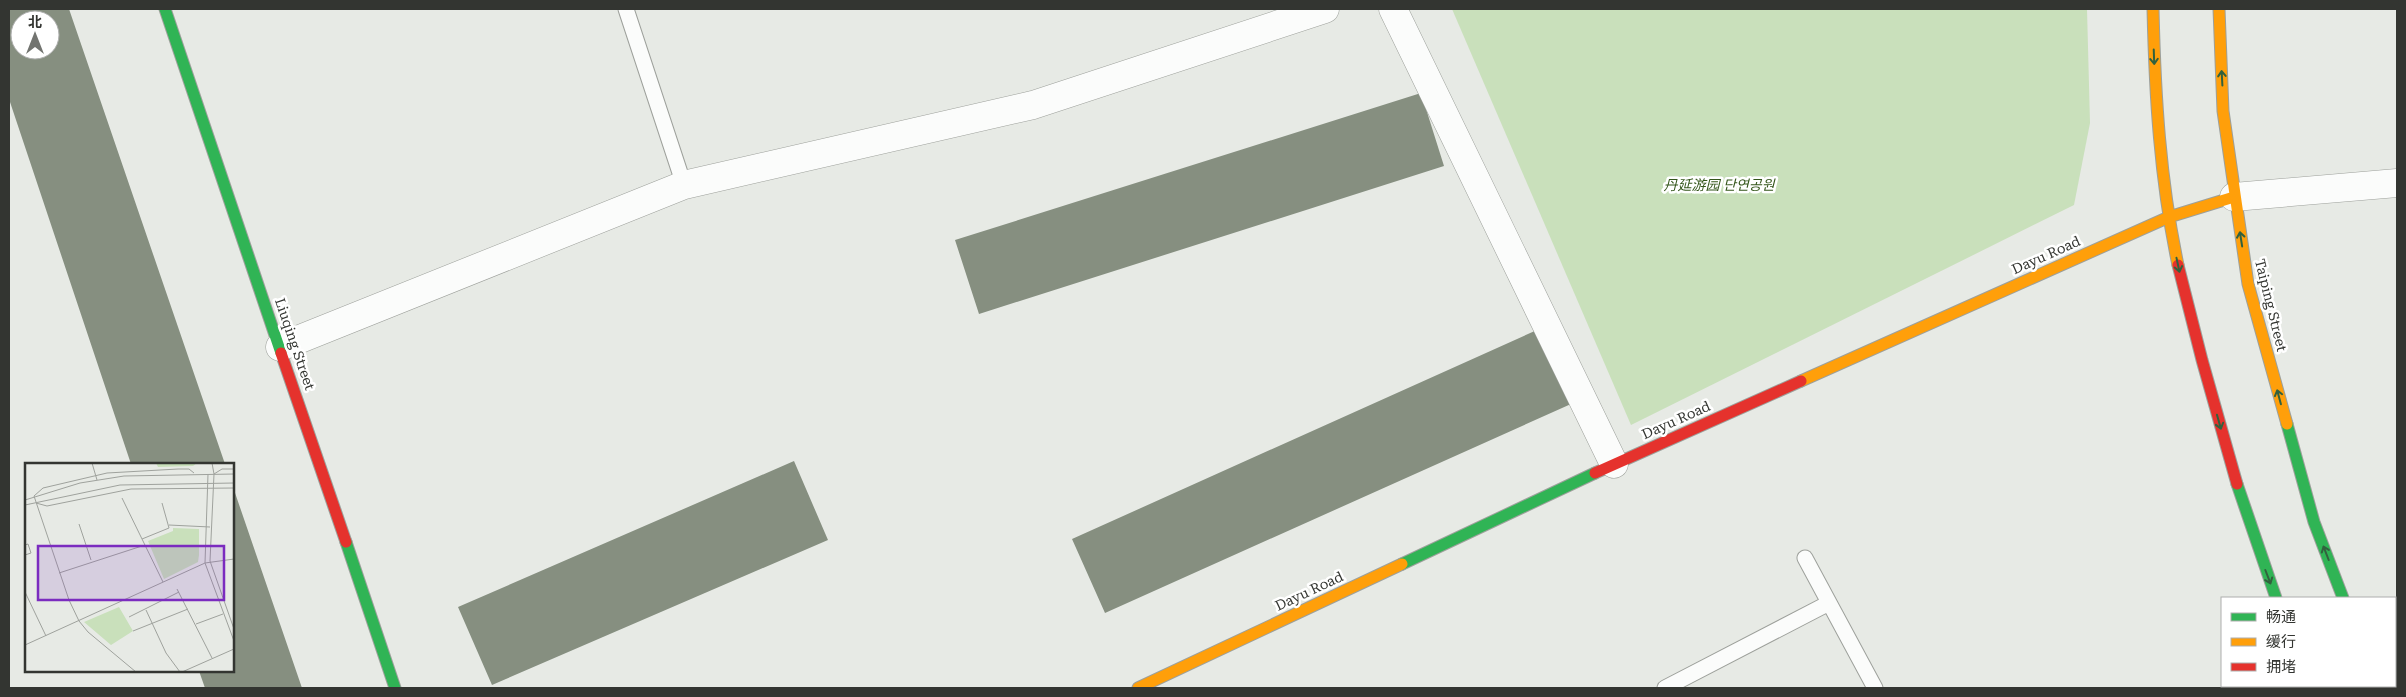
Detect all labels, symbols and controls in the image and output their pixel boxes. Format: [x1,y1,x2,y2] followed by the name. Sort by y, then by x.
[10,10,60,60] north arrow
[28,14,42,30] text: 北
[2149,49,2159,65] one-way arrow
[2217,70,2226,86] one-way arrow
[1663,177,1776,193] park label: 丹延游园 단연공원
[2236,232,2246,248] one-way arrow
[2009,233,2083,277] street label: Dayu Road
[2174,256,2183,272] one-way arrow
[2252,257,2290,353] street label: Taiping Street
[272,296,318,392] street label: Liuqing Street
[2274,390,2283,406] one-way arrow
[1639,398,1713,442] street label: Dayu Road
[2214,414,2224,430] one-way arrow
[25,463,234,672] inset map
[2321,546,2330,561] one-way arrow
[1272,568,1346,614] street label: Dayu Road
[2264,569,2273,584] one-way arrow
[2221,597,2396,687] legend
[2266,608,2296,626] text: 畅通
[2266,633,2296,651] text: 缓行
[2266,658,2296,676] text: 拥堵

